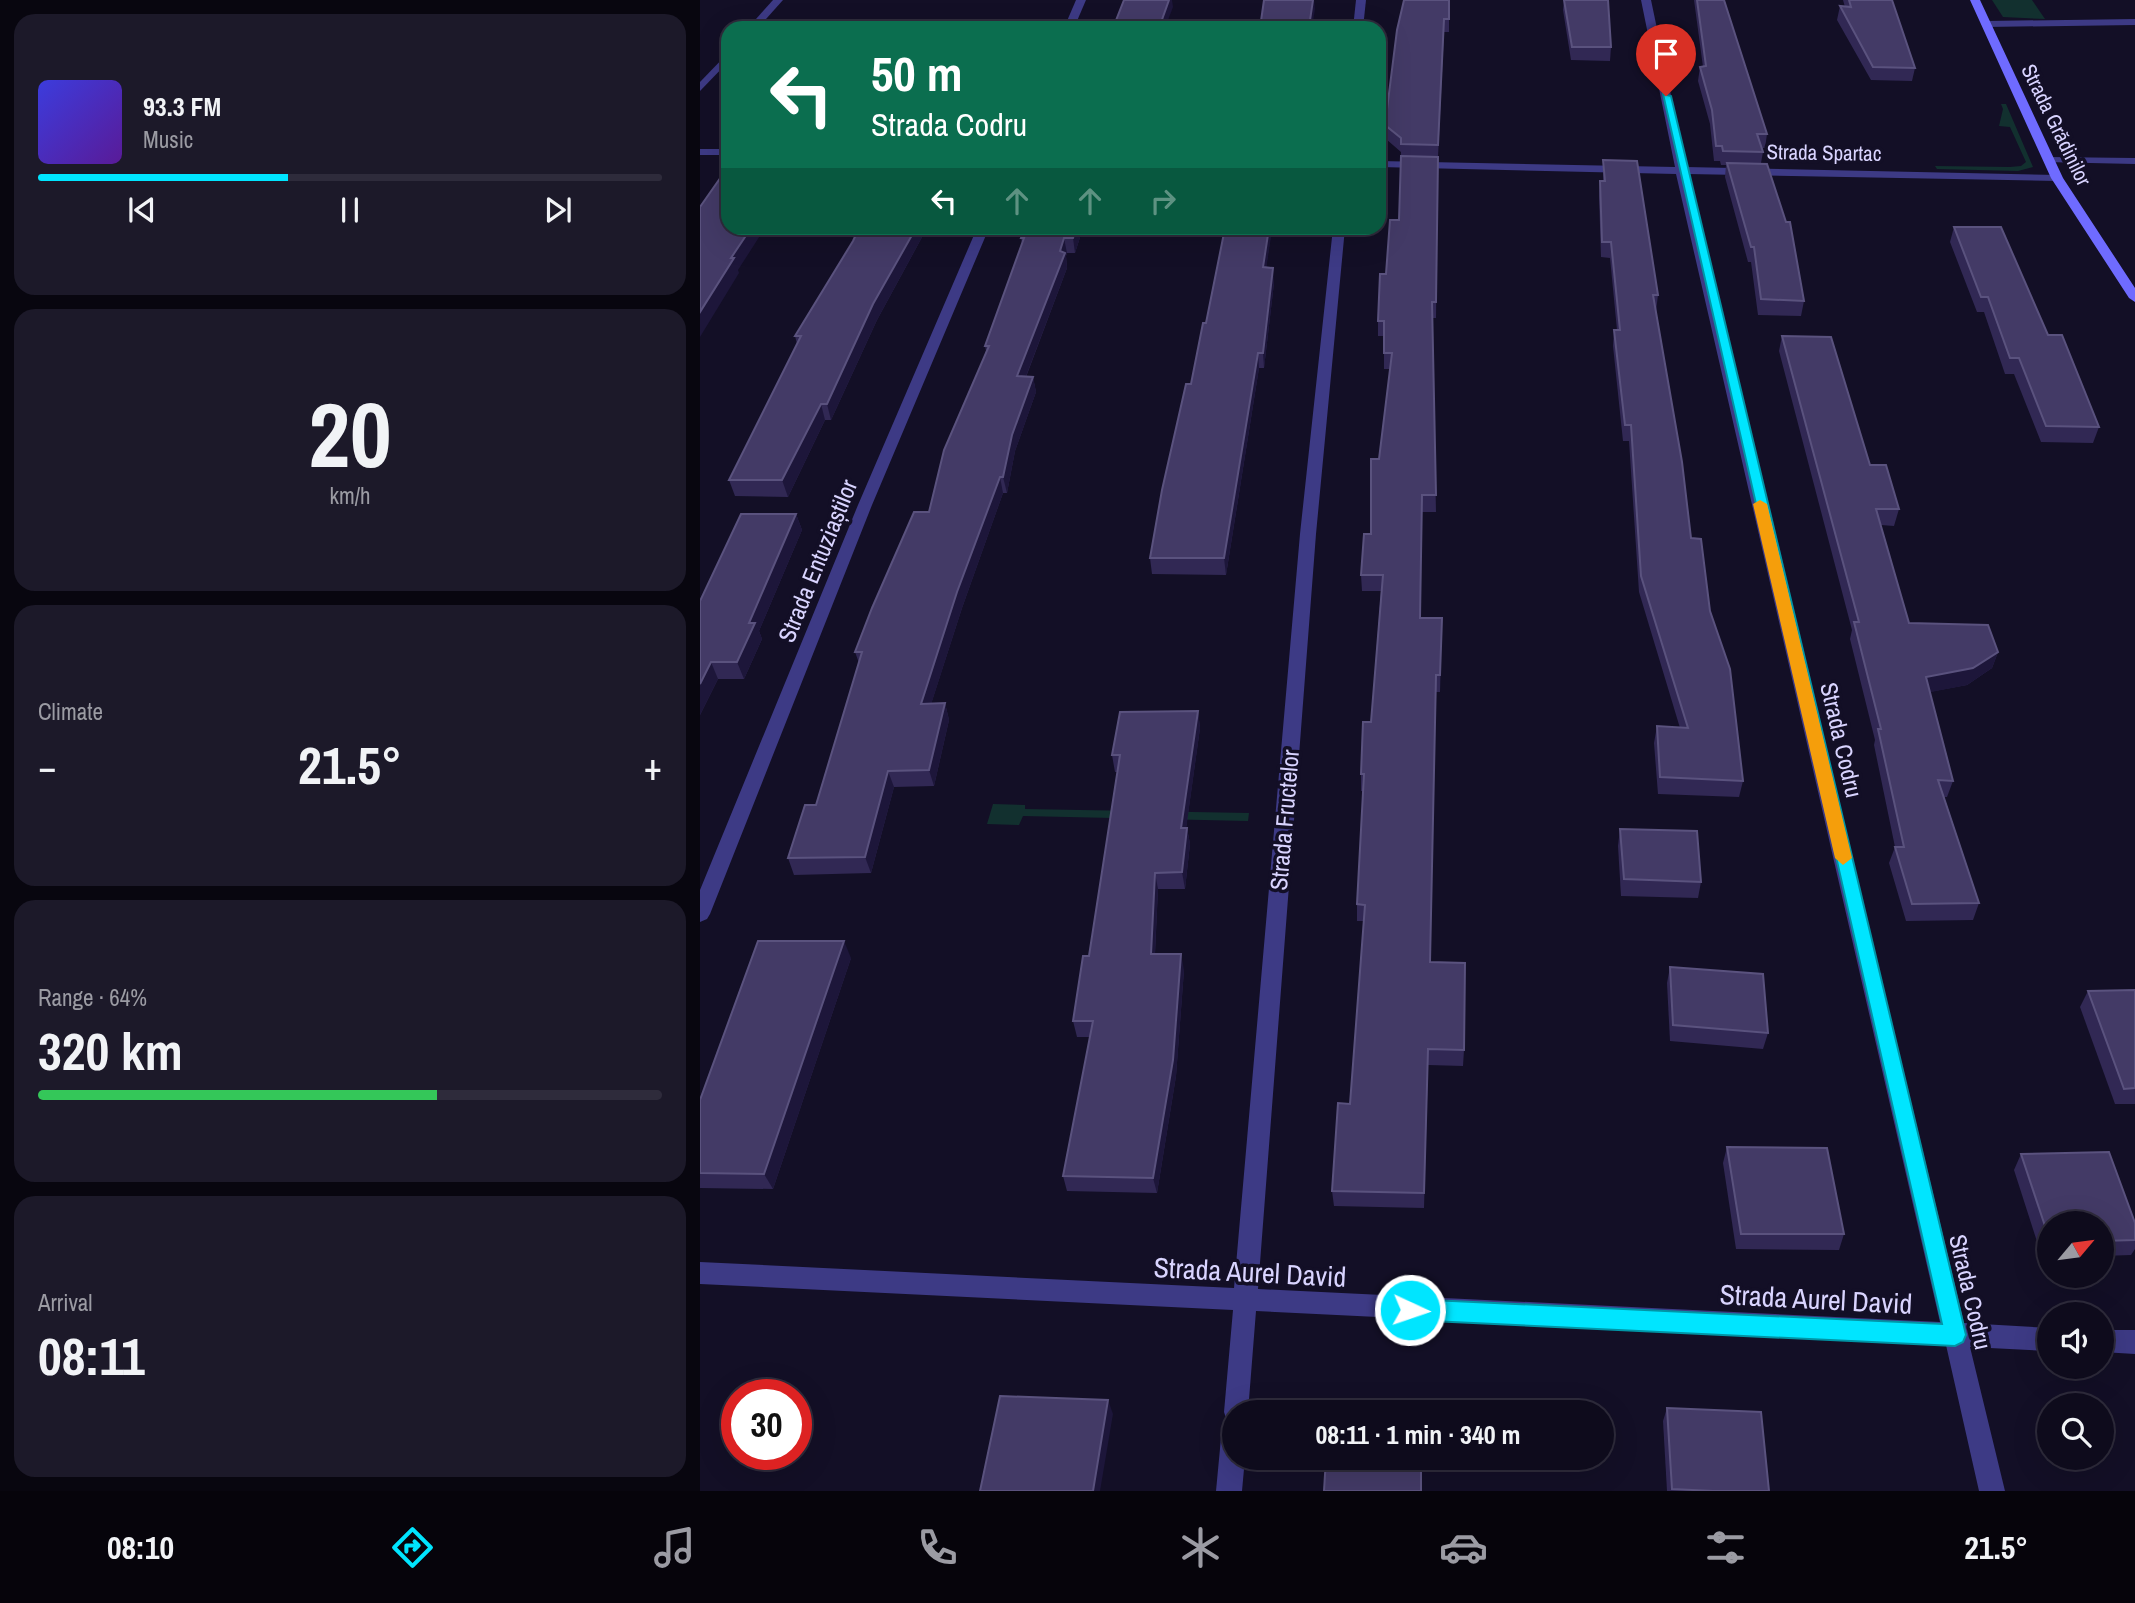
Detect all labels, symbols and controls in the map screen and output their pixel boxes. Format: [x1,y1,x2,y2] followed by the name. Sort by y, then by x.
[1636,24,1696,96] pin
[1647,35,1685,73] icon: arrive
[871,40,963,106] text: 50 m
[756,49,847,140] icon: left
[2014,59,2099,191] street label: Strada Grădinilor
[143,89,221,124] text: 93.3 FM
[871,103,1027,146] text: Strada Codru
[143,124,193,155] text: Music
[1766,137,1882,168] street label: Strada Spartac
[925,182,963,220] icon: left
[998,182,1036,220] icon: ahead
[1071,182,1109,220] icon: ahead
[1144,182,1182,220] icon: right
[123,191,161,229] icon: previous
[331,191,369,229] icon: pause
[539,191,577,229] icon: next
[309,373,392,495] text: 20
[770,474,864,647] street label: Strada Entuziaștilor
[330,480,370,511] text: km/h
[1813,679,1871,800] street label: Strada Codru
[38,696,103,727] text: Climate
[298,730,402,800] text: 21.5°
[38,741,56,792] text: −
[644,741,662,792] text: +
[1262,748,1306,892] street label: Strada Fructelor
[38,982,147,1013] text: Range · 64%
[38,1016,183,1086] text: 320 km
[2037,1211,2114,1288] north arrow
[2037,1211,2114,1470] map controls
[1942,1231,2000,1352] street label: Strada Codru
[1153,1248,1347,1296] street label: Strada Aurel David
[1373,1273,1447,1347] position arrow
[1719,1275,1913,1323] street label: Strada Aurel David
[38,1287,93,1318] text: Arrival
[2037,1302,2114,1379] button: sound
[38,1321,145,1391] text: 08:11
[721,1379,812,1470] speed limit sign: 30
[2037,1393,2114,1470] button: search
[1315,1417,1521,1452] text: 08:11 · 1 min · 340 m
[388,1523,437,1572] icon: directions
[650,1523,699,1572] icon: music
[913,1523,962,1572] icon: phone
[1176,1523,1225,1572] icon: climate
[1439,1523,1488,1572] icon: car
[1701,1523,1750,1572] icon: filters
[107,1526,174,1569] text: 08:10
[1964,1526,2028,1569] text: 21.5°

